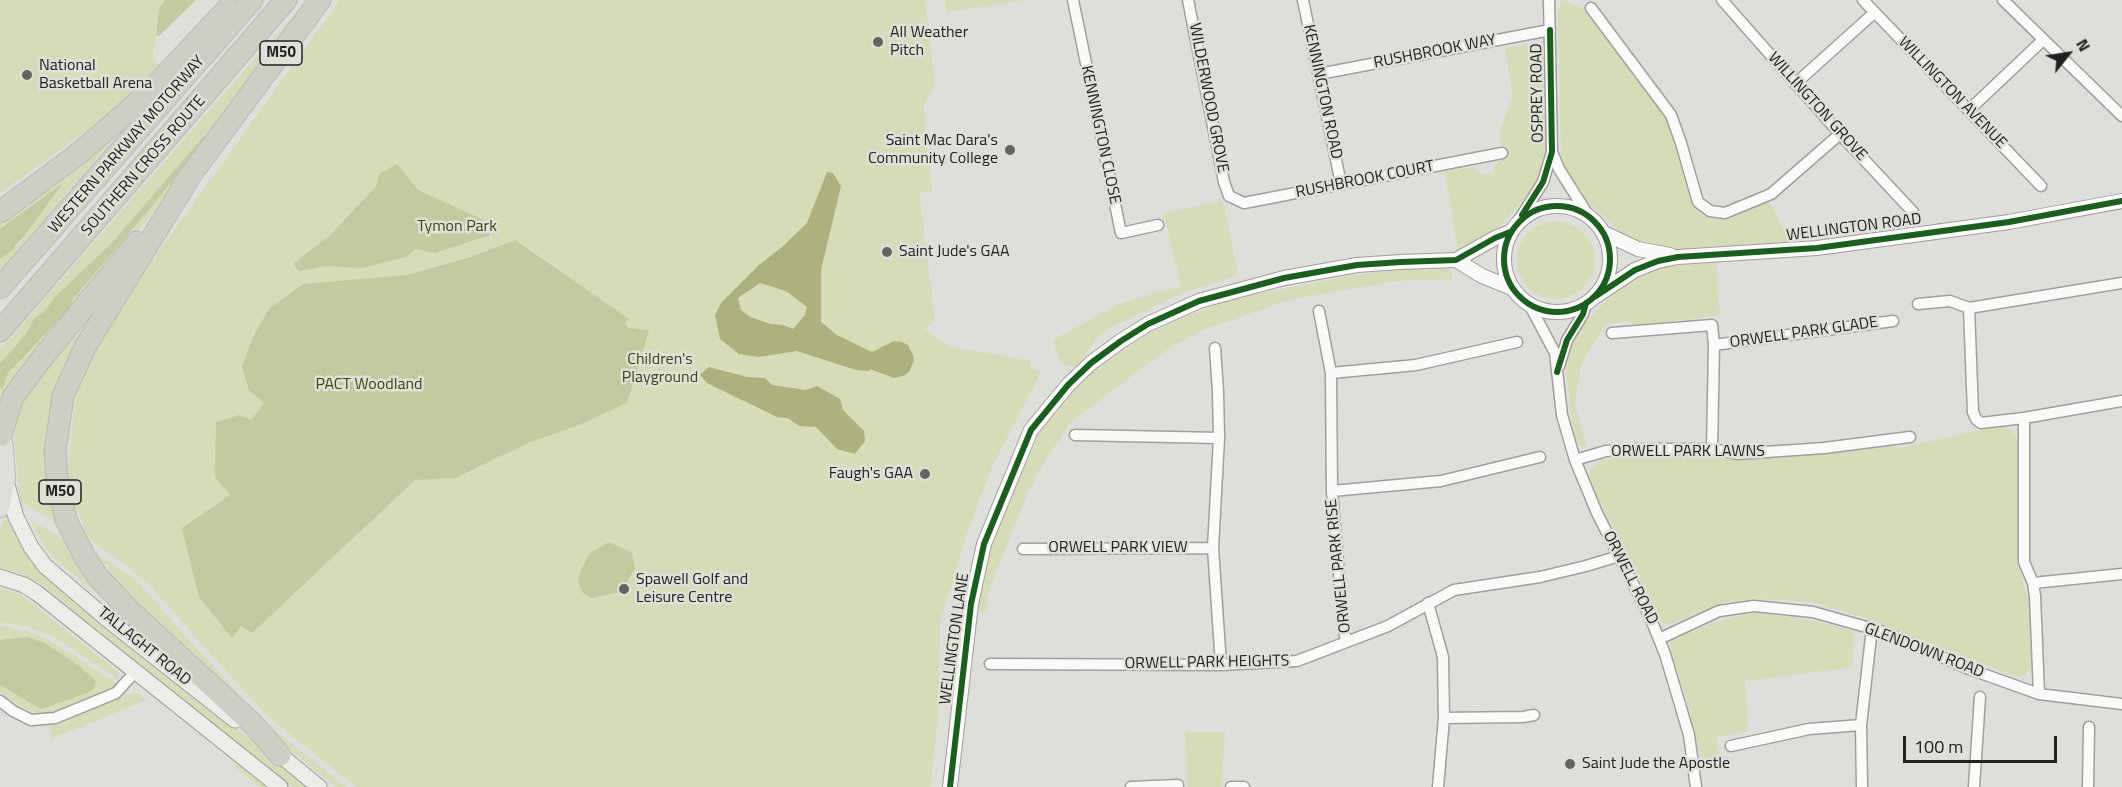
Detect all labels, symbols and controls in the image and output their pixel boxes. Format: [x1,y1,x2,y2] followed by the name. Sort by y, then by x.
[1184,21,1232,175] street label: WILDERWOOD GROVE
[890,23,968,61] place label: All Weather Pitch
[1298,23,1346,161] street label: KENNINGTON ROAD
[2038,24,2098,84] north arrow
[1372,31,1498,73] street label: RUSHBROOK WAY
[1894,33,2010,153] street label: WILLINGTON AVENUE
[2070,34,2097,56] text: N
[871,35,885,49] marker: All Weather Pitch
[260,41,302,65] road number: M50
[1528,43,1548,143] street label: OSPREY ROAD
[1763,49,1871,165] street label: WILLINGTON GROVE
[45,52,209,238] street label: WESTERN PARKWAY MOTORWAY
[39,56,152,94] place label: National Basketball Arena
[1076,64,1124,206] street label: KENNINGTON CLOSE
[20,68,34,82] marker: National Basketball Arena
[78,92,210,240] street label: SOUTHERN CROSS ROUTE
[868,131,998,169] place label: Saint Mac Dara's Community College
[1003,143,1017,157] marker: Saint Mac Dara's Community College
[1294,157,1436,203] street label: RUSHBROOK COURT
[1785,210,1923,246] street label: WELLINGTON ROAD
[417,217,497,237] park label: Tymon Park
[899,242,1009,262] place label: Saint Jude's GAA
[880,245,894,259] marker: Saint Jude's GAA
[1729,313,1879,353] street label: ORWELL PARK GLADE
[622,350,698,388] park label: Children's Playground
[316,375,422,395] park label: PACT Woodland
[1611,442,1765,462] street label: ORWELL PARK LAWNS
[829,464,913,484] place label: Faugh's GAA
[918,467,932,481] marker: Faugh's GAA
[39,480,81,504] road number: M50
[1322,498,1356,634] street label: ORWELL PARK RISE
[1598,528,1662,628] street label: ORWELL ROAD
[1048,538,1188,558] street label: ORWELL PARK VIEW
[636,570,748,608] place label: Spawell Golf and Leisure Centre
[936,572,974,706] street label: WELLINGTON LANE
[617,582,631,596] marker: Spawell Golf and Leisure Centre
[93,603,195,691] street label: TALLAGHT ROAD
[1861,619,1987,683] street label: GLENDOWN ROAD
[1125,652,1289,674] street label: ORWELL PARK HEIGHTS
[1906,724,2060,762] scale bar
[1914,733,1963,760] text: 100 m
[1582,754,1730,774] place label: Saint Jude the Apostle
[1563,757,1577,771] marker: Saint Jude the Apostle

